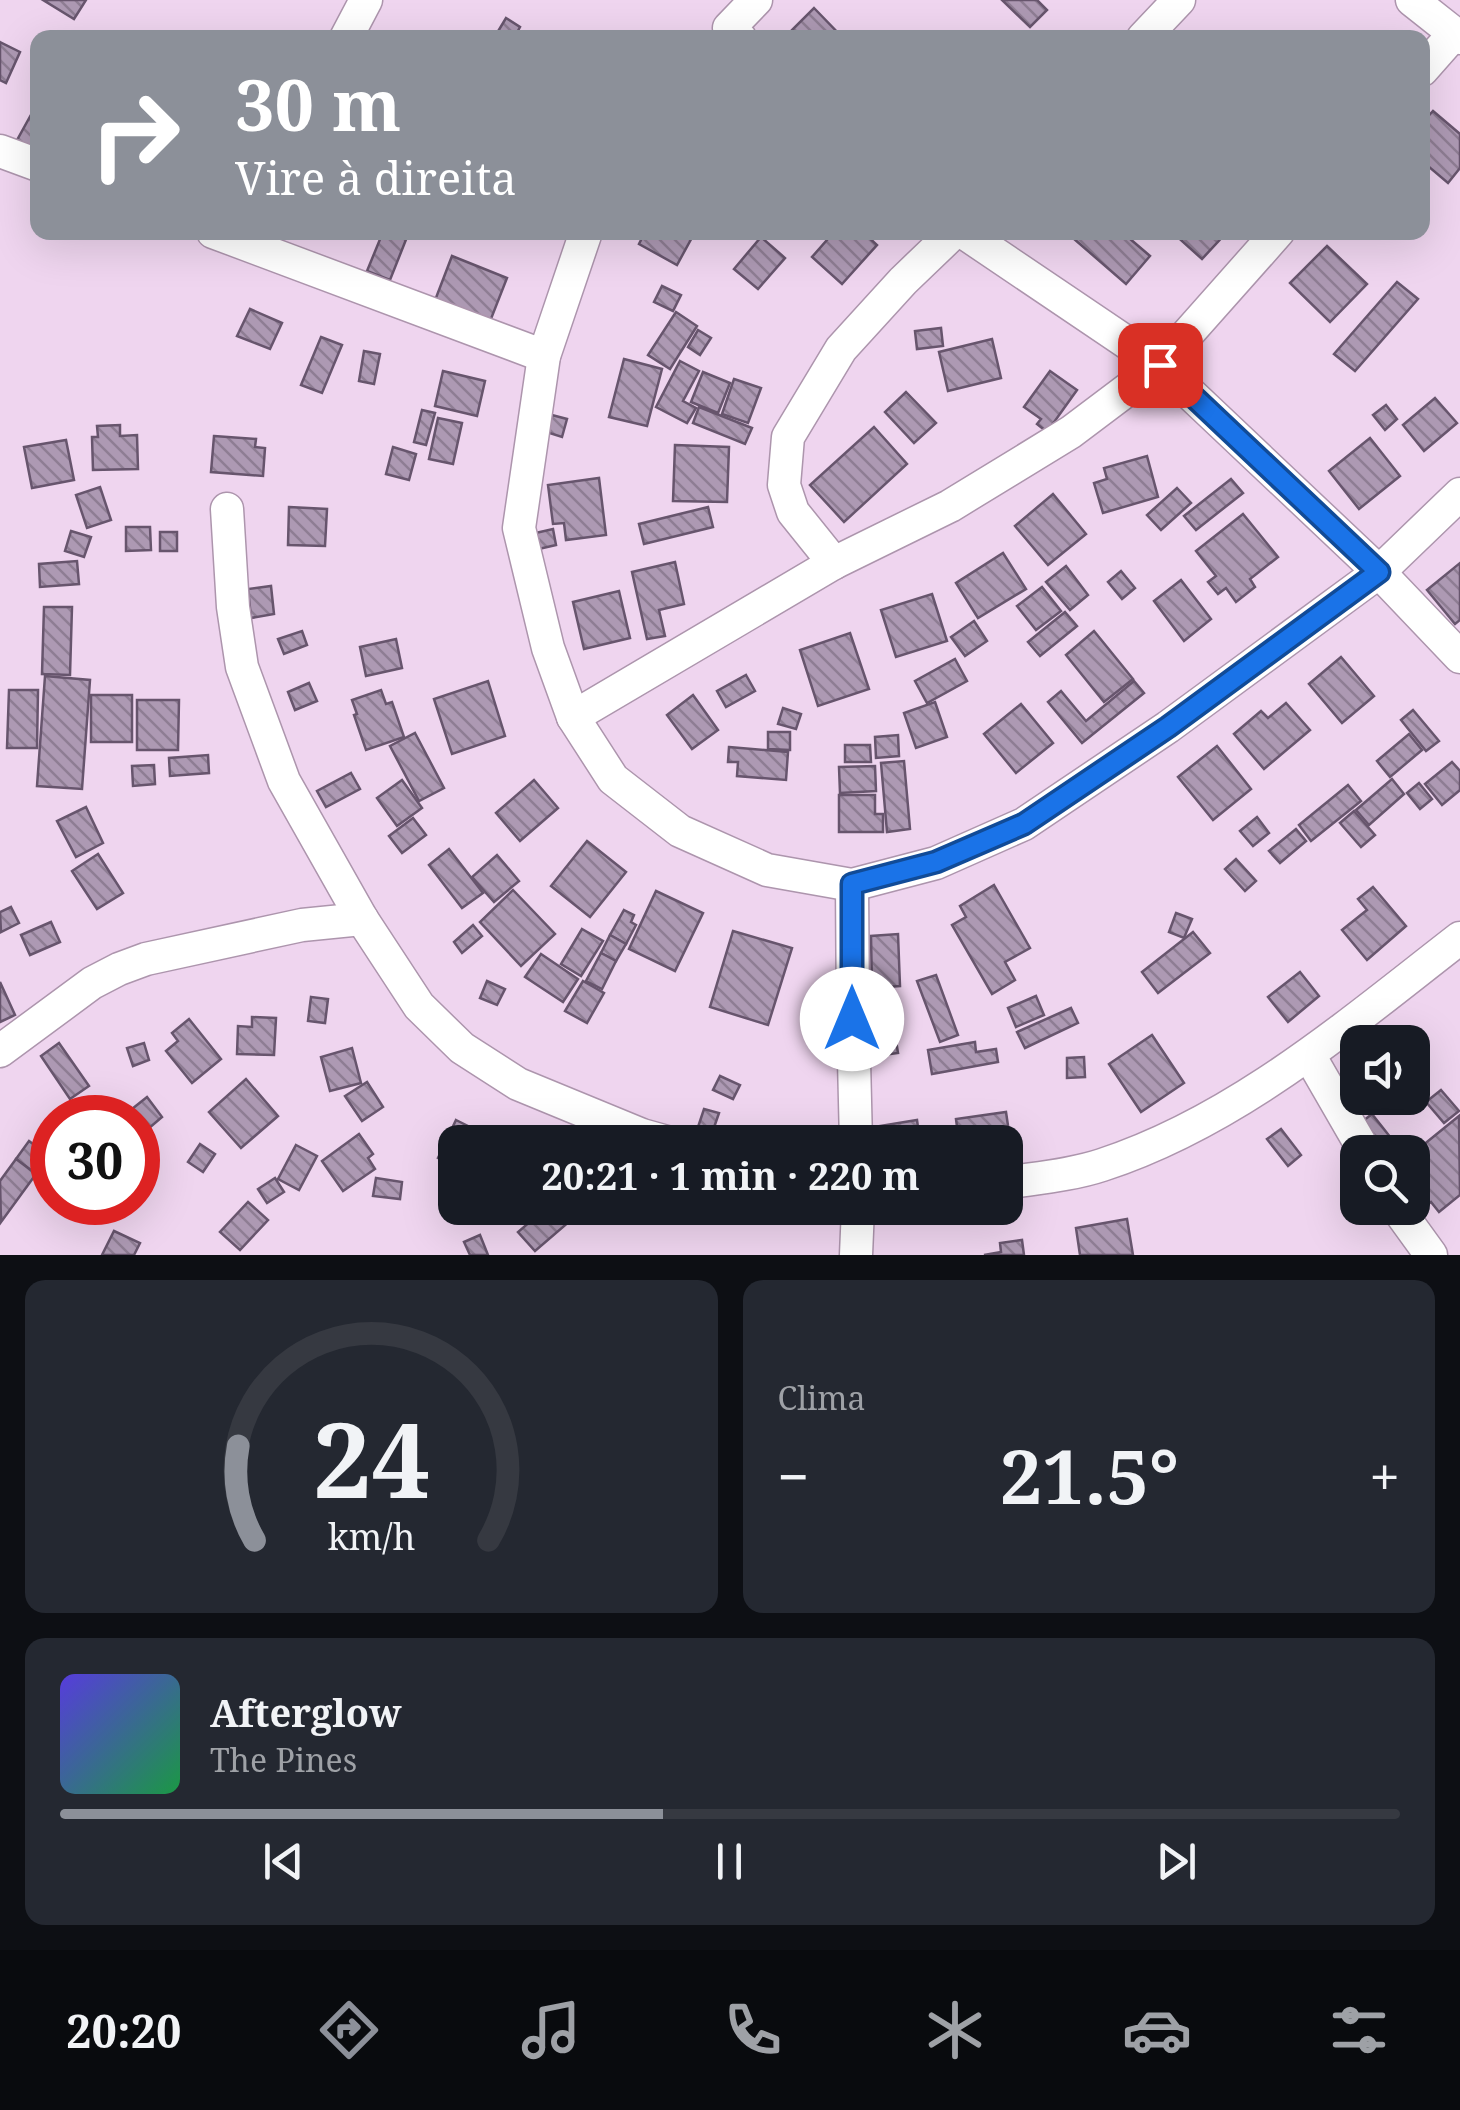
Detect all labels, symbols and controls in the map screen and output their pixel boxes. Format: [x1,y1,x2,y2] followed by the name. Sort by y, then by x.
[235,56,401,152] text: 30 m
[70,70,200,200] icon: right
[235,147,517,208] text: Vire à direita
[1118,323,1203,408] pin
[1133,338,1188,393] icon: arrive
[800,967,904,1071] position arrow
[1340,1025,1430,1225] map controls
[1340,1025,1430,1115] button: sound
[30,1095,160,1225] speed limit sign: 30
[1340,1135,1430,1225] button: search
[541,1149,920,1201] text: 20:21 · 1 min · 220 m
[778,1376,866,1419] text: Clima
[312,1387,430,1528] text: 24
[1000,1424,1179,1526] text: 21.5°
[778,1438,809,1513] text: −
[1369,1438,1400,1513] text: +
[327,1512,415,1560] text: km/h
[210,1686,402,1738] text: Afterglow
[210,1738,357,1781] text: The Pines
[256,1834,311,1889] icon: previous
[702,1834,757,1889] icon: pause
[1149,1834,1204,1889] icon: next
[314,1995,384,2065] icon: directions
[516,1995,586,2065] icon: music
[718,1995,788,2065] icon: phone
[920,1995,990,2065] icon: climate
[1122,1995,1192,2065] icon: car
[1324,1995,1394,2065] icon: filters
[66,2000,181,2061] text: 20:20

